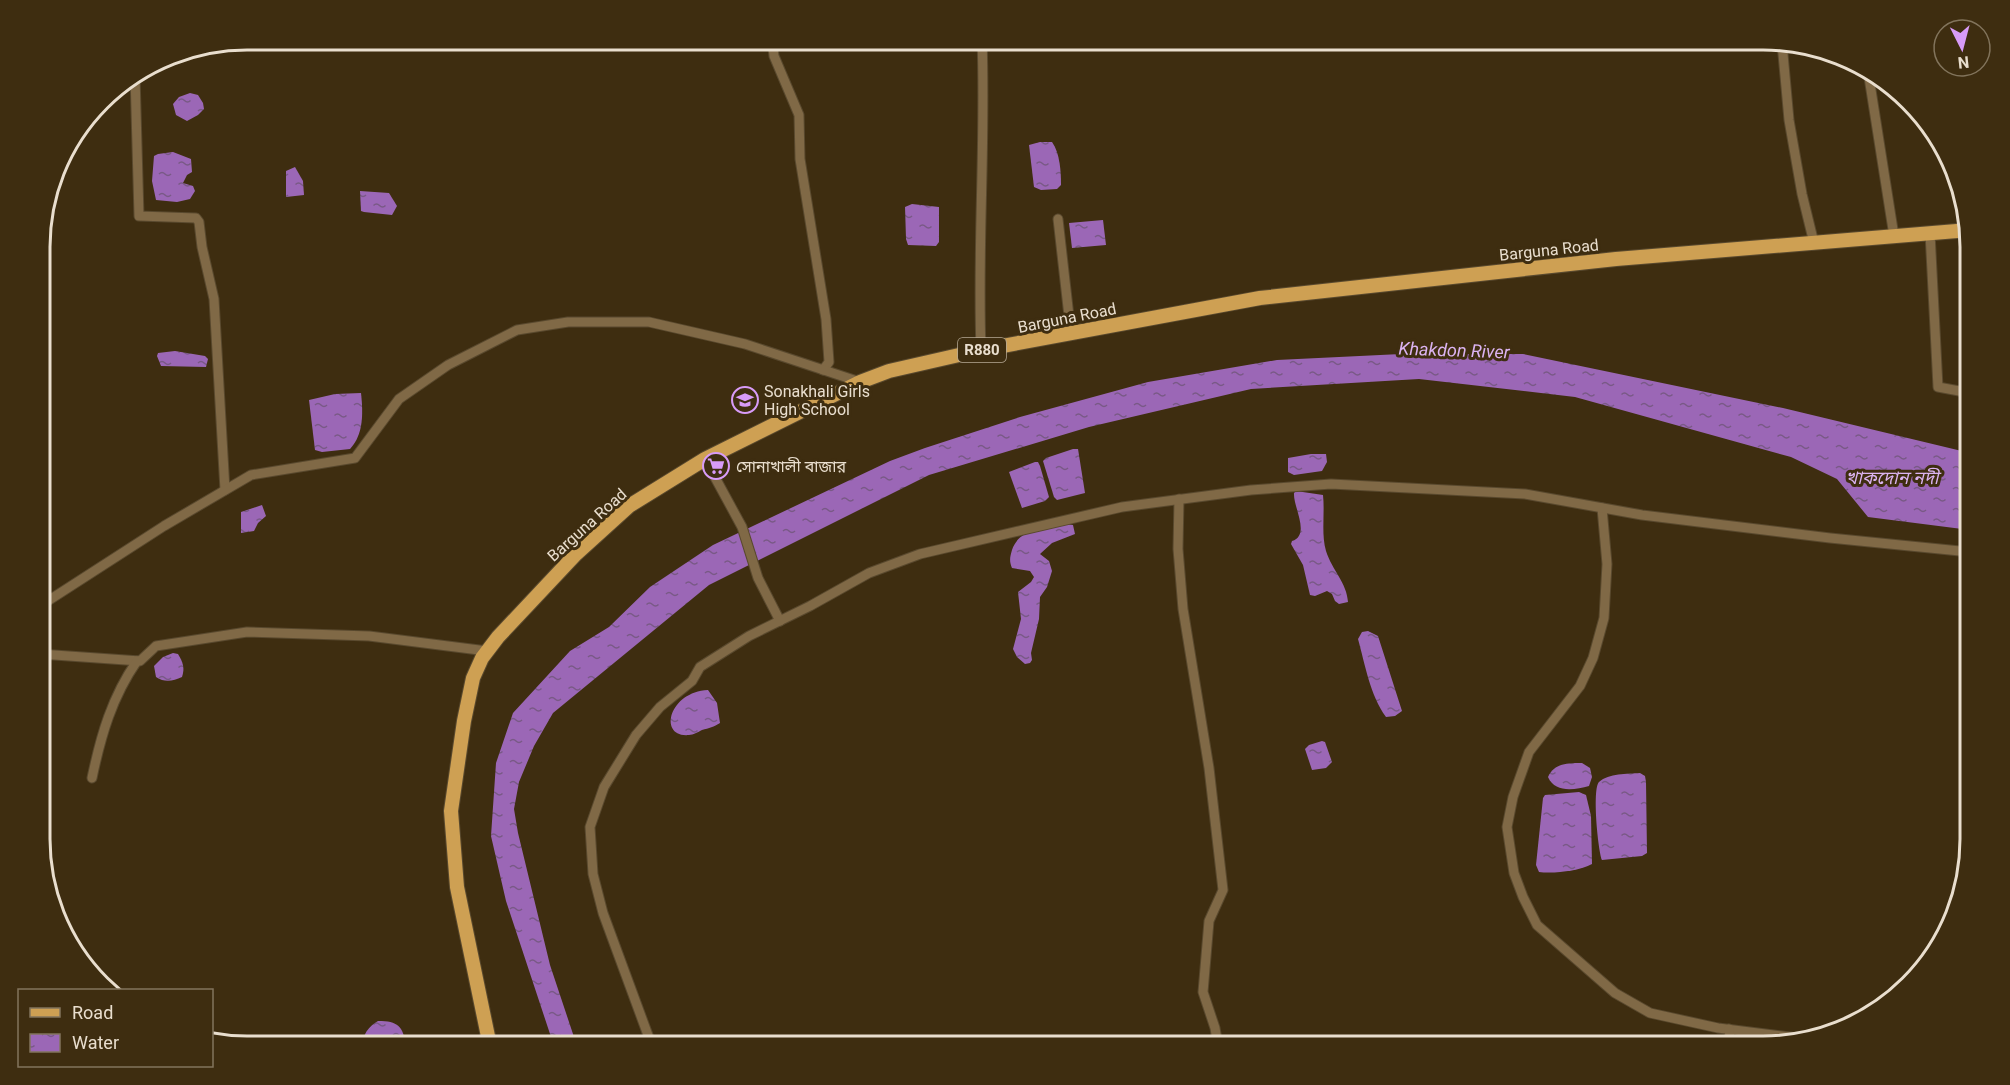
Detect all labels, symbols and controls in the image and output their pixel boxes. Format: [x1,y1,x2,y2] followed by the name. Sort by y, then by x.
[1932,18,1992,78] north arrow
[1957,52,1970,72] text: N
[1498,235,1600,265] street label: Barguna Road
[1016,299,1118,337] street label: Barguna Road
[958,338,1006,362] road number: R880
[1398,338,1511,362] water label: Khakdon River
[764,382,870,419] place label: Sonakhali Girls High School
[730,385,760,415] school or university icon: Sonakhali Girls High School
[701,451,731,481] supermarket icon: সোনাখালী বাজার
[736,457,846,476] place label: সোনাখালী বাজার
[1845,467,1942,488] water label: খাকদোন নদী
[543,484,631,566] street label: Barguna Road
[18,989,213,1067] legend
[72,1002,113,1023] text: Road
[72,1032,119,1053] text: Water

